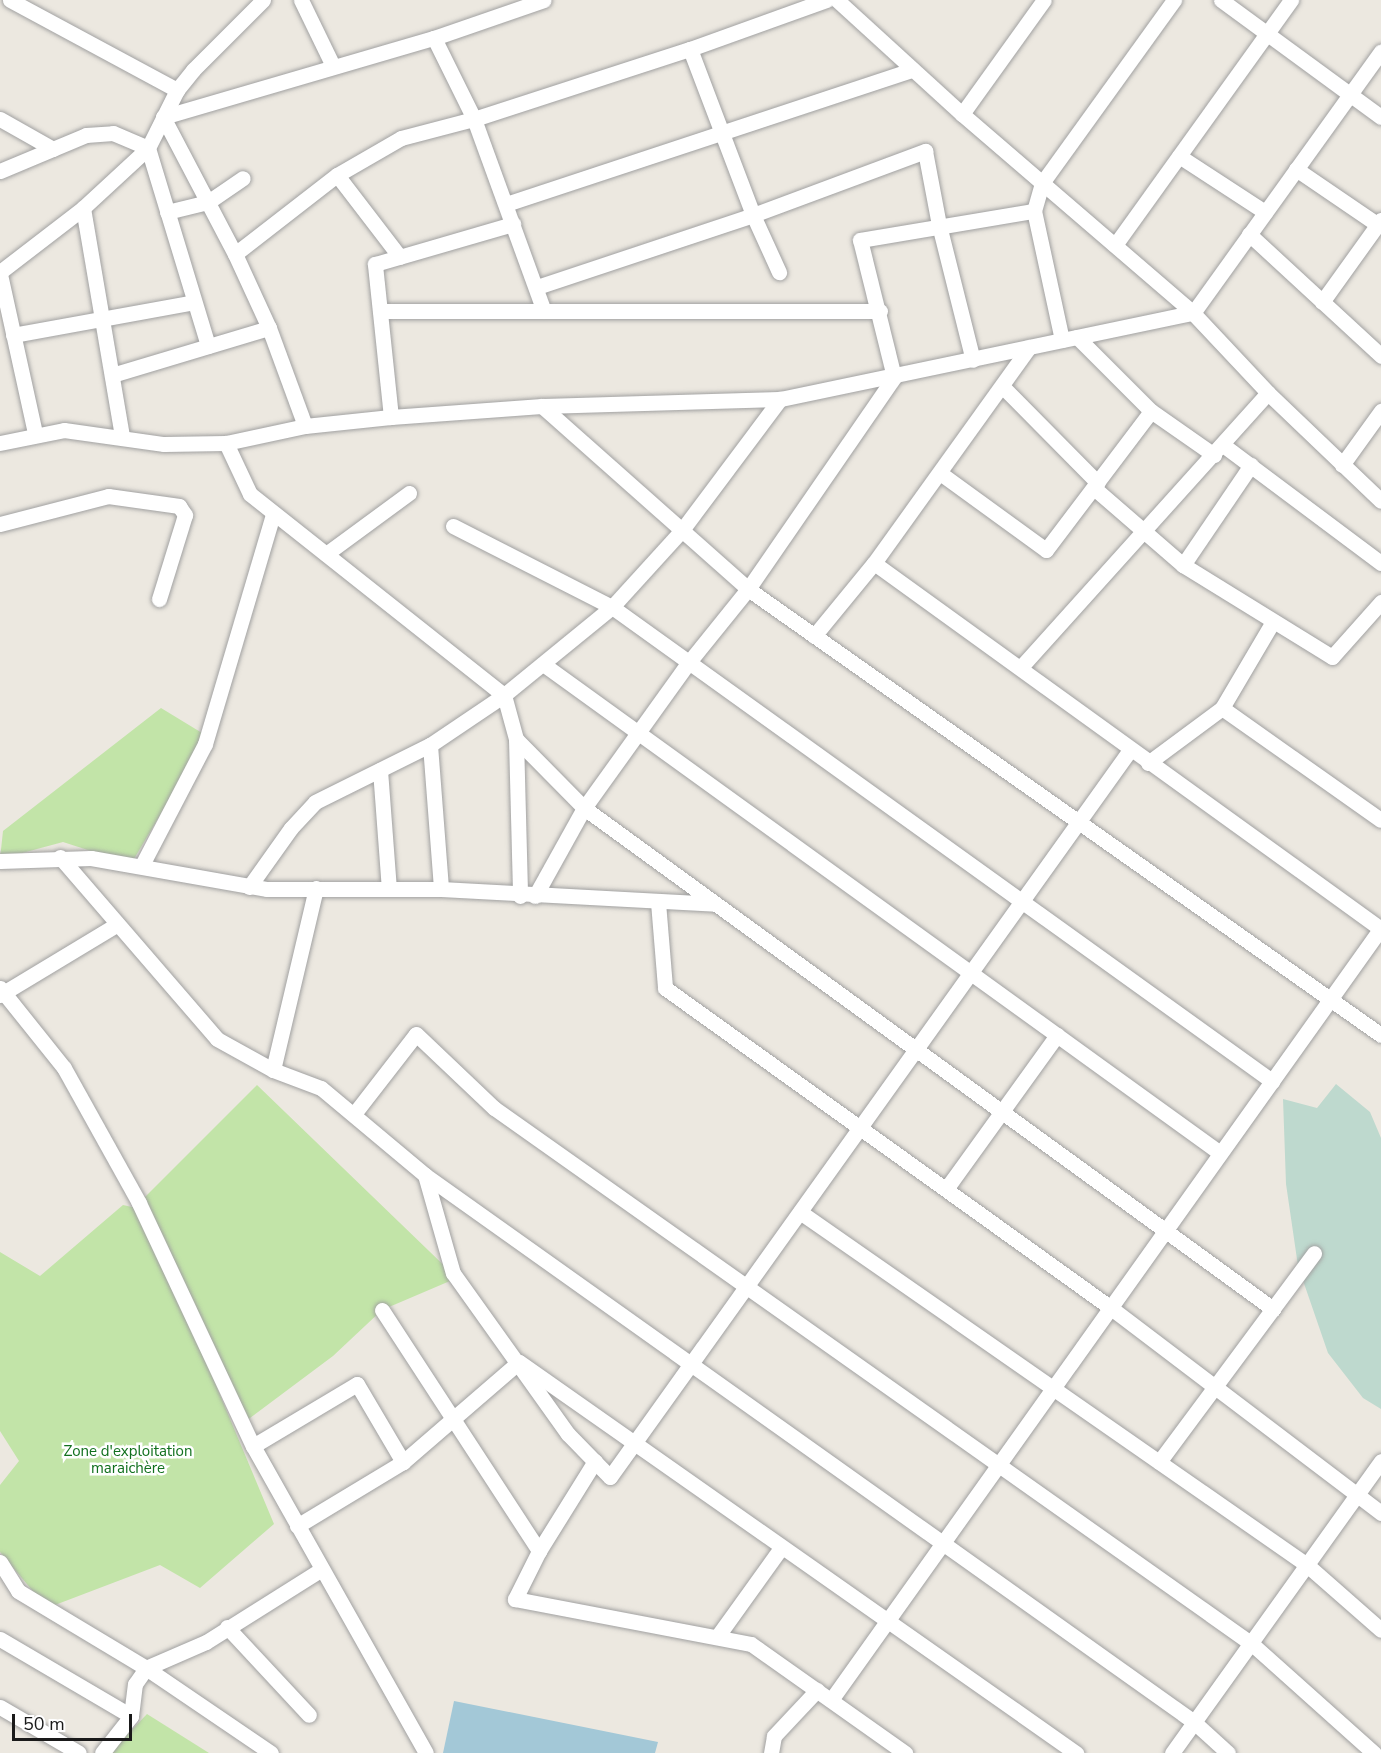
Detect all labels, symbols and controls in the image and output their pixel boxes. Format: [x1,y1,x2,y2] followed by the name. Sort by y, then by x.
[64,1442,192,1477] park label: Zone d'exploitation maraichère
[15,1702,135,1740] scale bar
[23,1712,65,1736] text: 50 m

